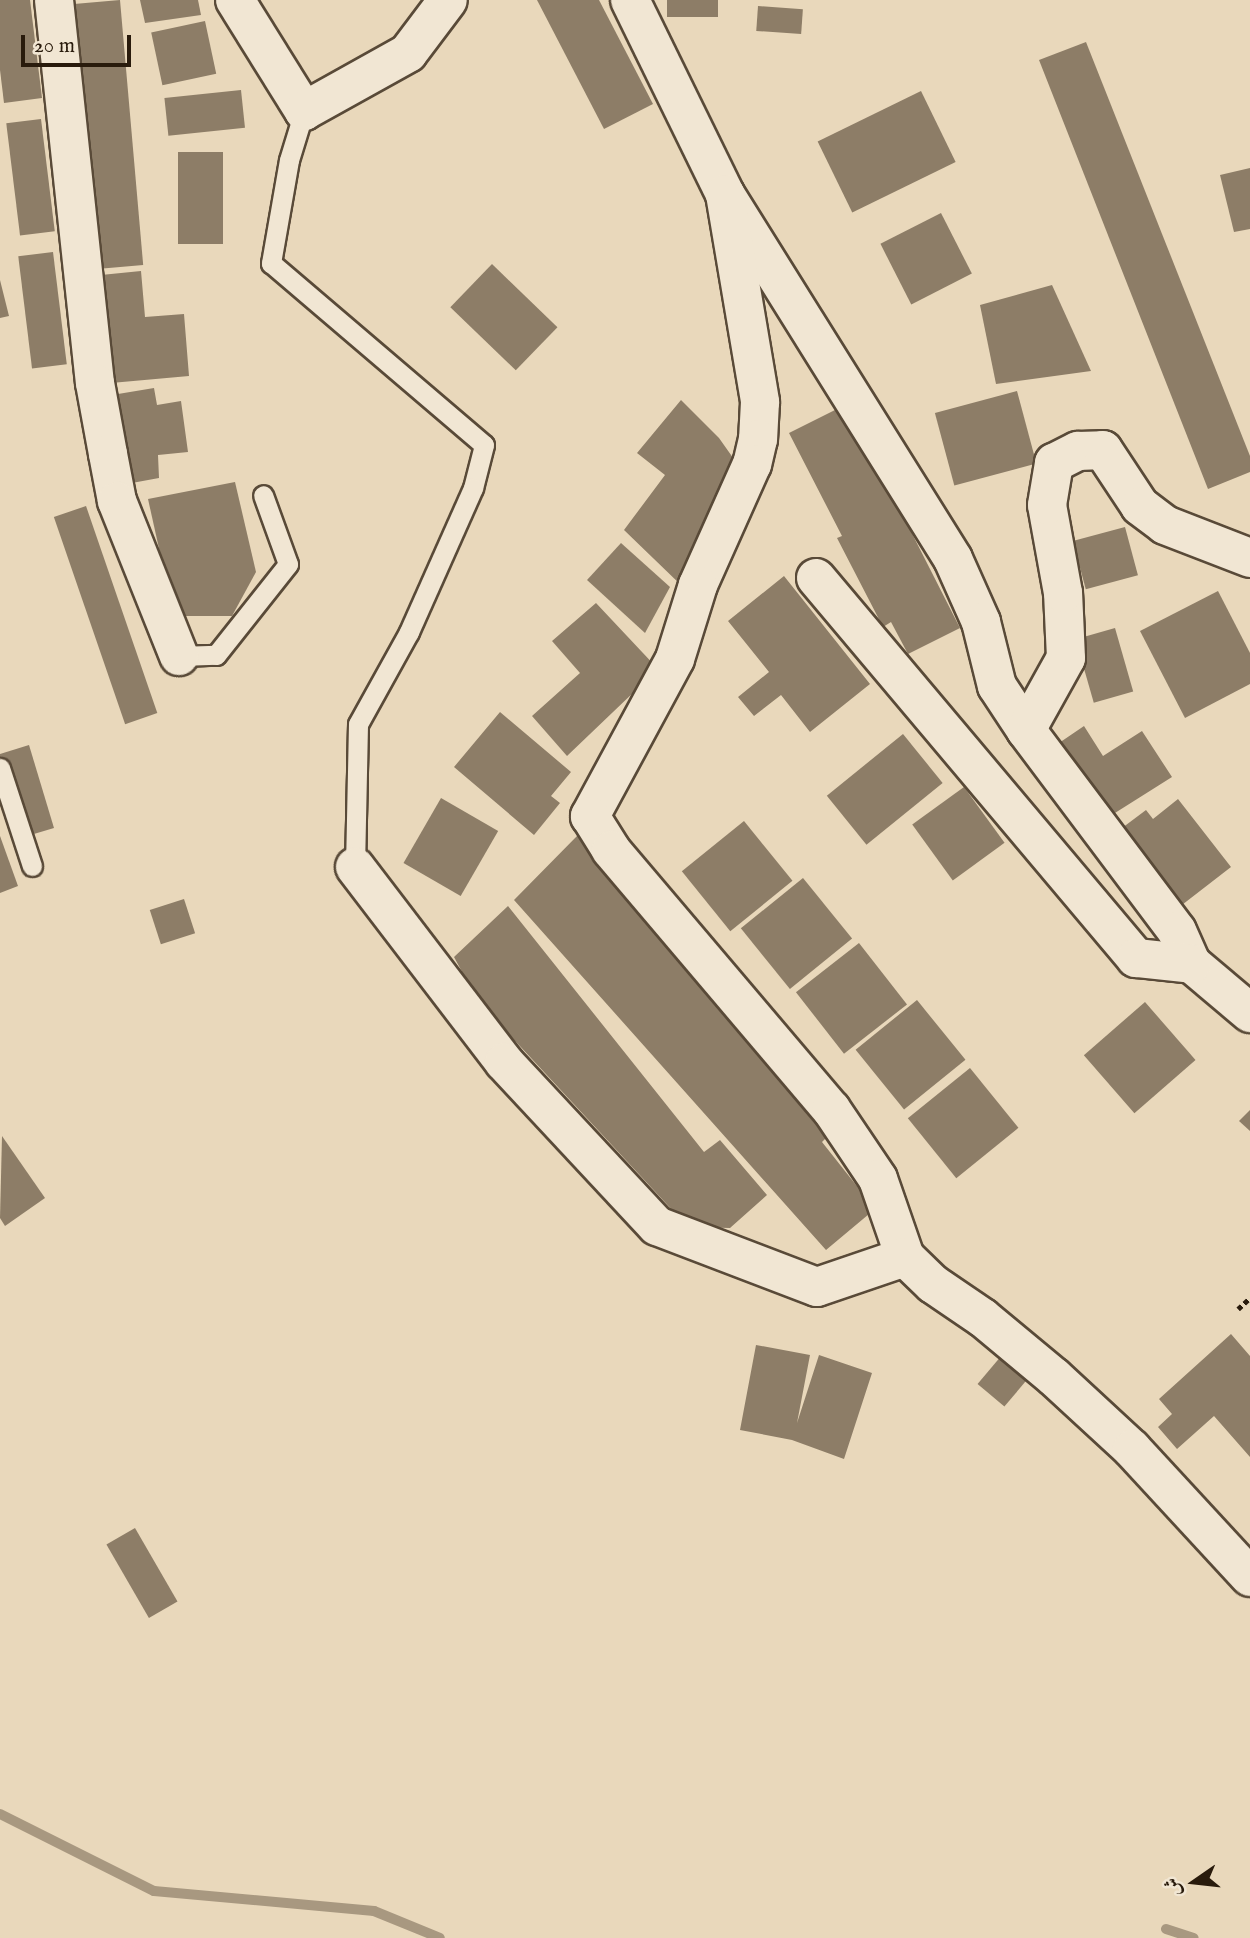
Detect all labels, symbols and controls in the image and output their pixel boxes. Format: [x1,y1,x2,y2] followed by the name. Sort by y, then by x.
[24,21,135,65] scale bar
[34,33,75,60] text: 20 m
[1159,1847,1229,1917] north arrow
[1160,1875,1188,1899] text: ش

